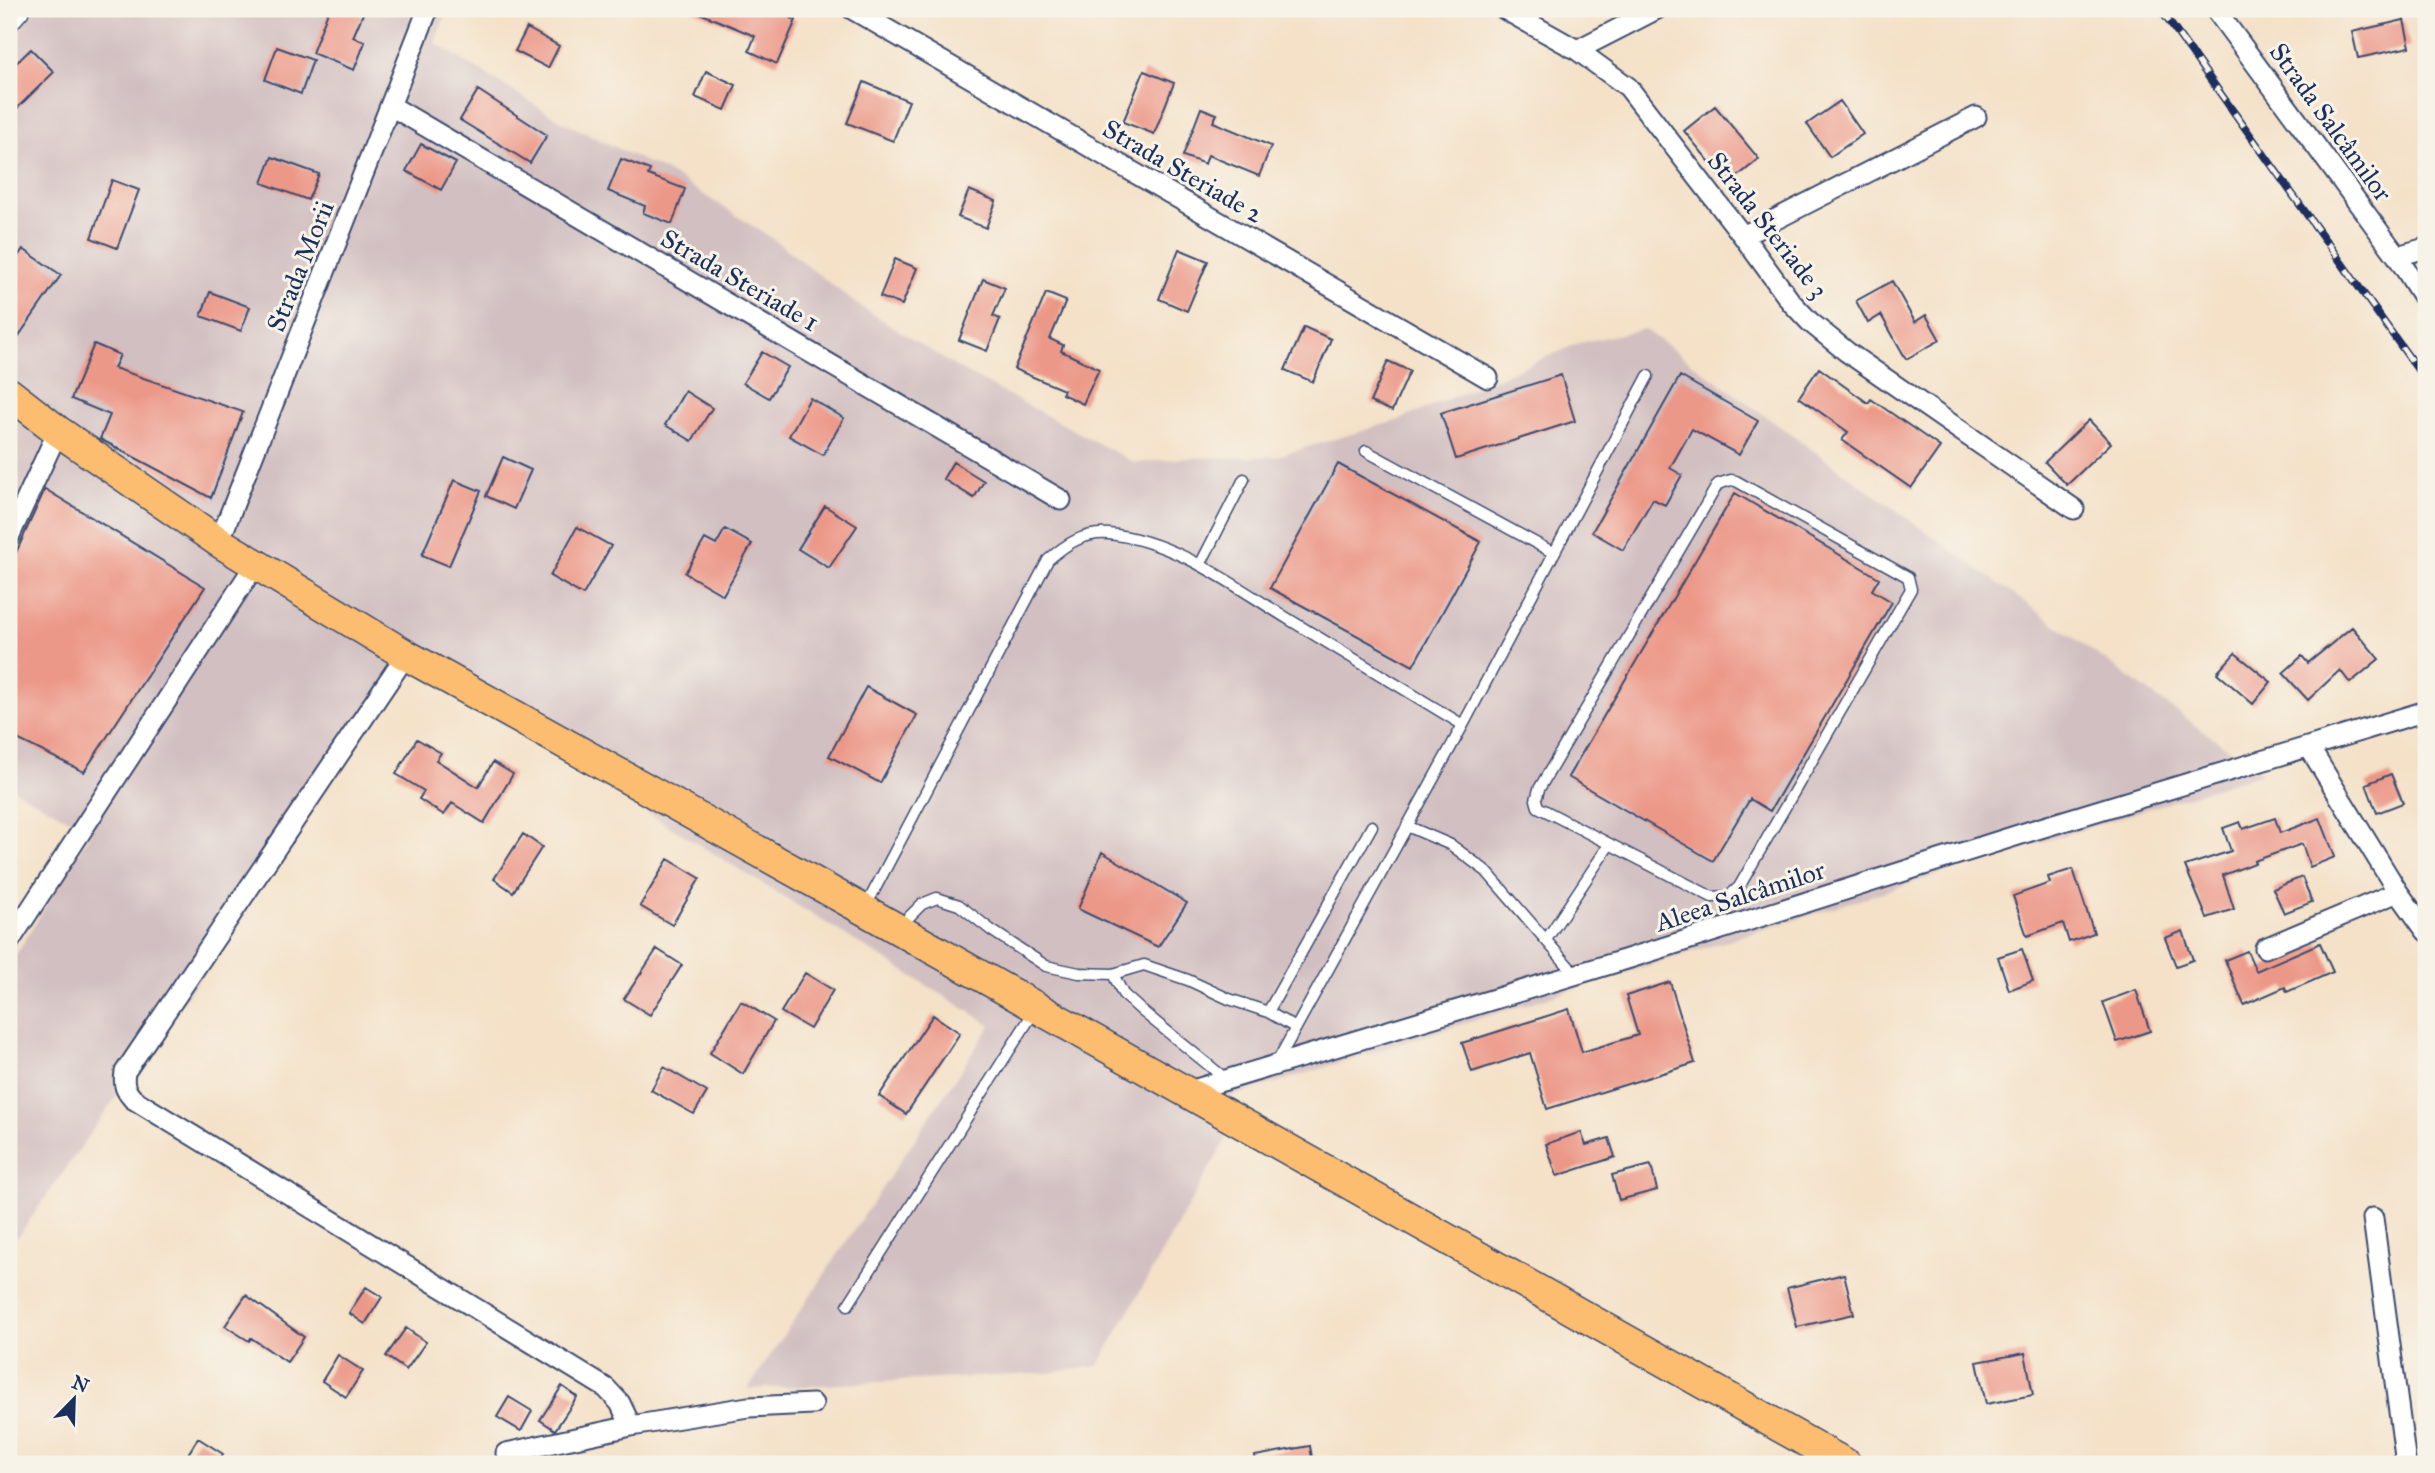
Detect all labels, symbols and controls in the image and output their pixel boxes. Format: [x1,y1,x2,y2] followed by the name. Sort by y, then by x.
[2263,36,2399,208] street label: Strada Salcâmilor
[1097,112,1269,230] street label: Strada Steriade 2
[1701,145,1835,305] street label: Strada Steriade 3
[259,196,341,336] street label: Strada Morii
[655,222,825,338] street label: Strada Steriade 1
[1650,853,1829,939] street label: Aleea Salcâmilor
[38,1364,108,1434] north arrow
[69,1370,92,1398] text: N

